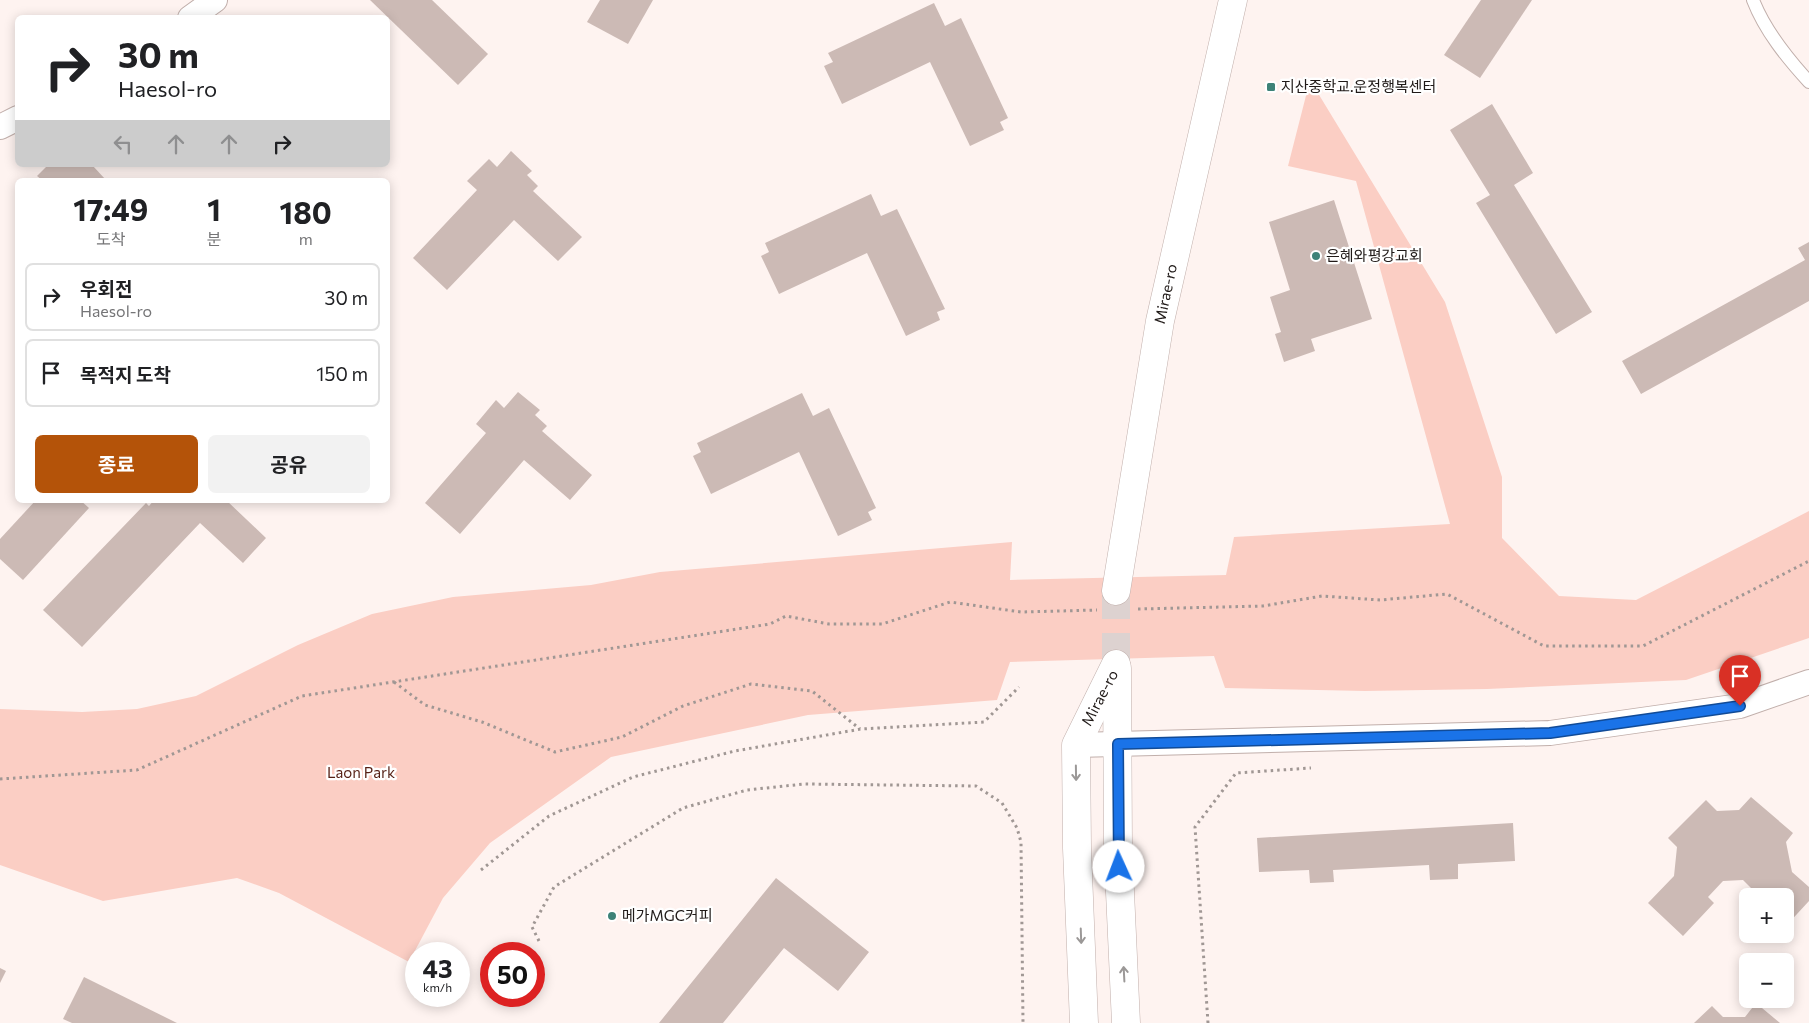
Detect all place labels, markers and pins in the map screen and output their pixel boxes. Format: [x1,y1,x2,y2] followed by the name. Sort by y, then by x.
[1281,77,1436,95] place label: 지산중학교.운정행복센터
[1265,81,1277,93] marker: 지산중학교.운정행복센터
[1326,246,1423,264] place label: 은혜와평강교회
[1310,250,1322,262] marker: 은혜와평강교회
[1719,655,1761,706] pin
[622,906,713,924] place label: 메가MGC커피
[606,910,618,922] marker: 메가MGC커피

